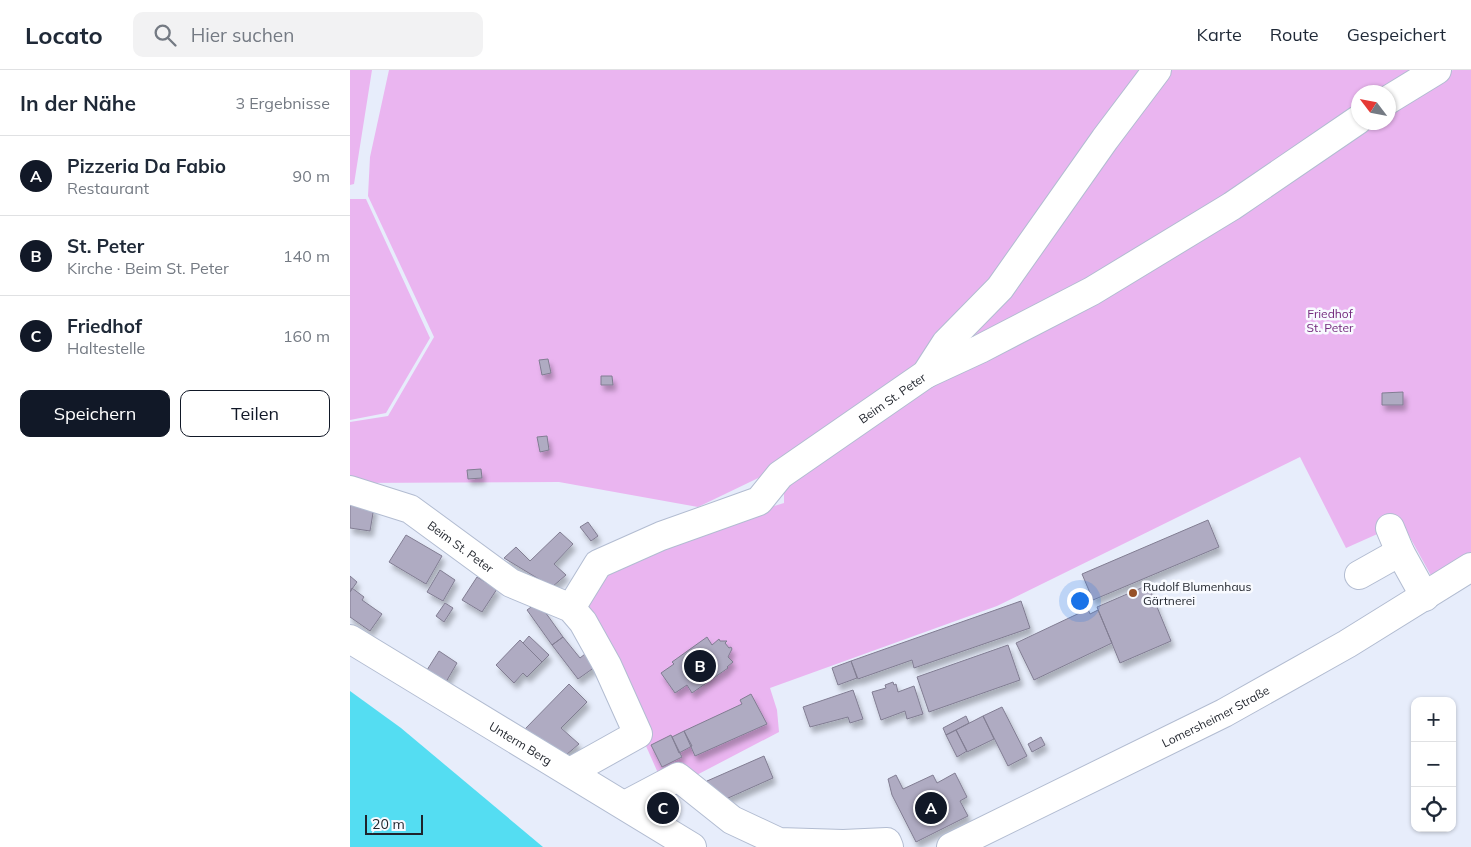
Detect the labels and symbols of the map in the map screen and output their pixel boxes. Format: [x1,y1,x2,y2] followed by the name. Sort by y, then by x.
[1351,85,1396,130] north arrow
[1307,306,1354,335] park label: Friedhof St. Peter
[855,369,929,426] street label: Beim St. Peter
[425,517,497,576] street label: Beim St. Peter
[1143,579,1252,608] place label: Rudolf Blumenhaus Gärtnerei
[1127,587,1139,599] marker: Rudolf Blumenhaus Gärtnerei
[1067,588,1093,614] your location
[684,647,716,685] pin: B
[1159,682,1272,750] street label: Lomersheimer Straße
[487,718,555,768] street label: Unterm Berg
[647,789,679,827] pin: C
[915,789,947,827] pin: A
[365,812,422,835] scale bar

